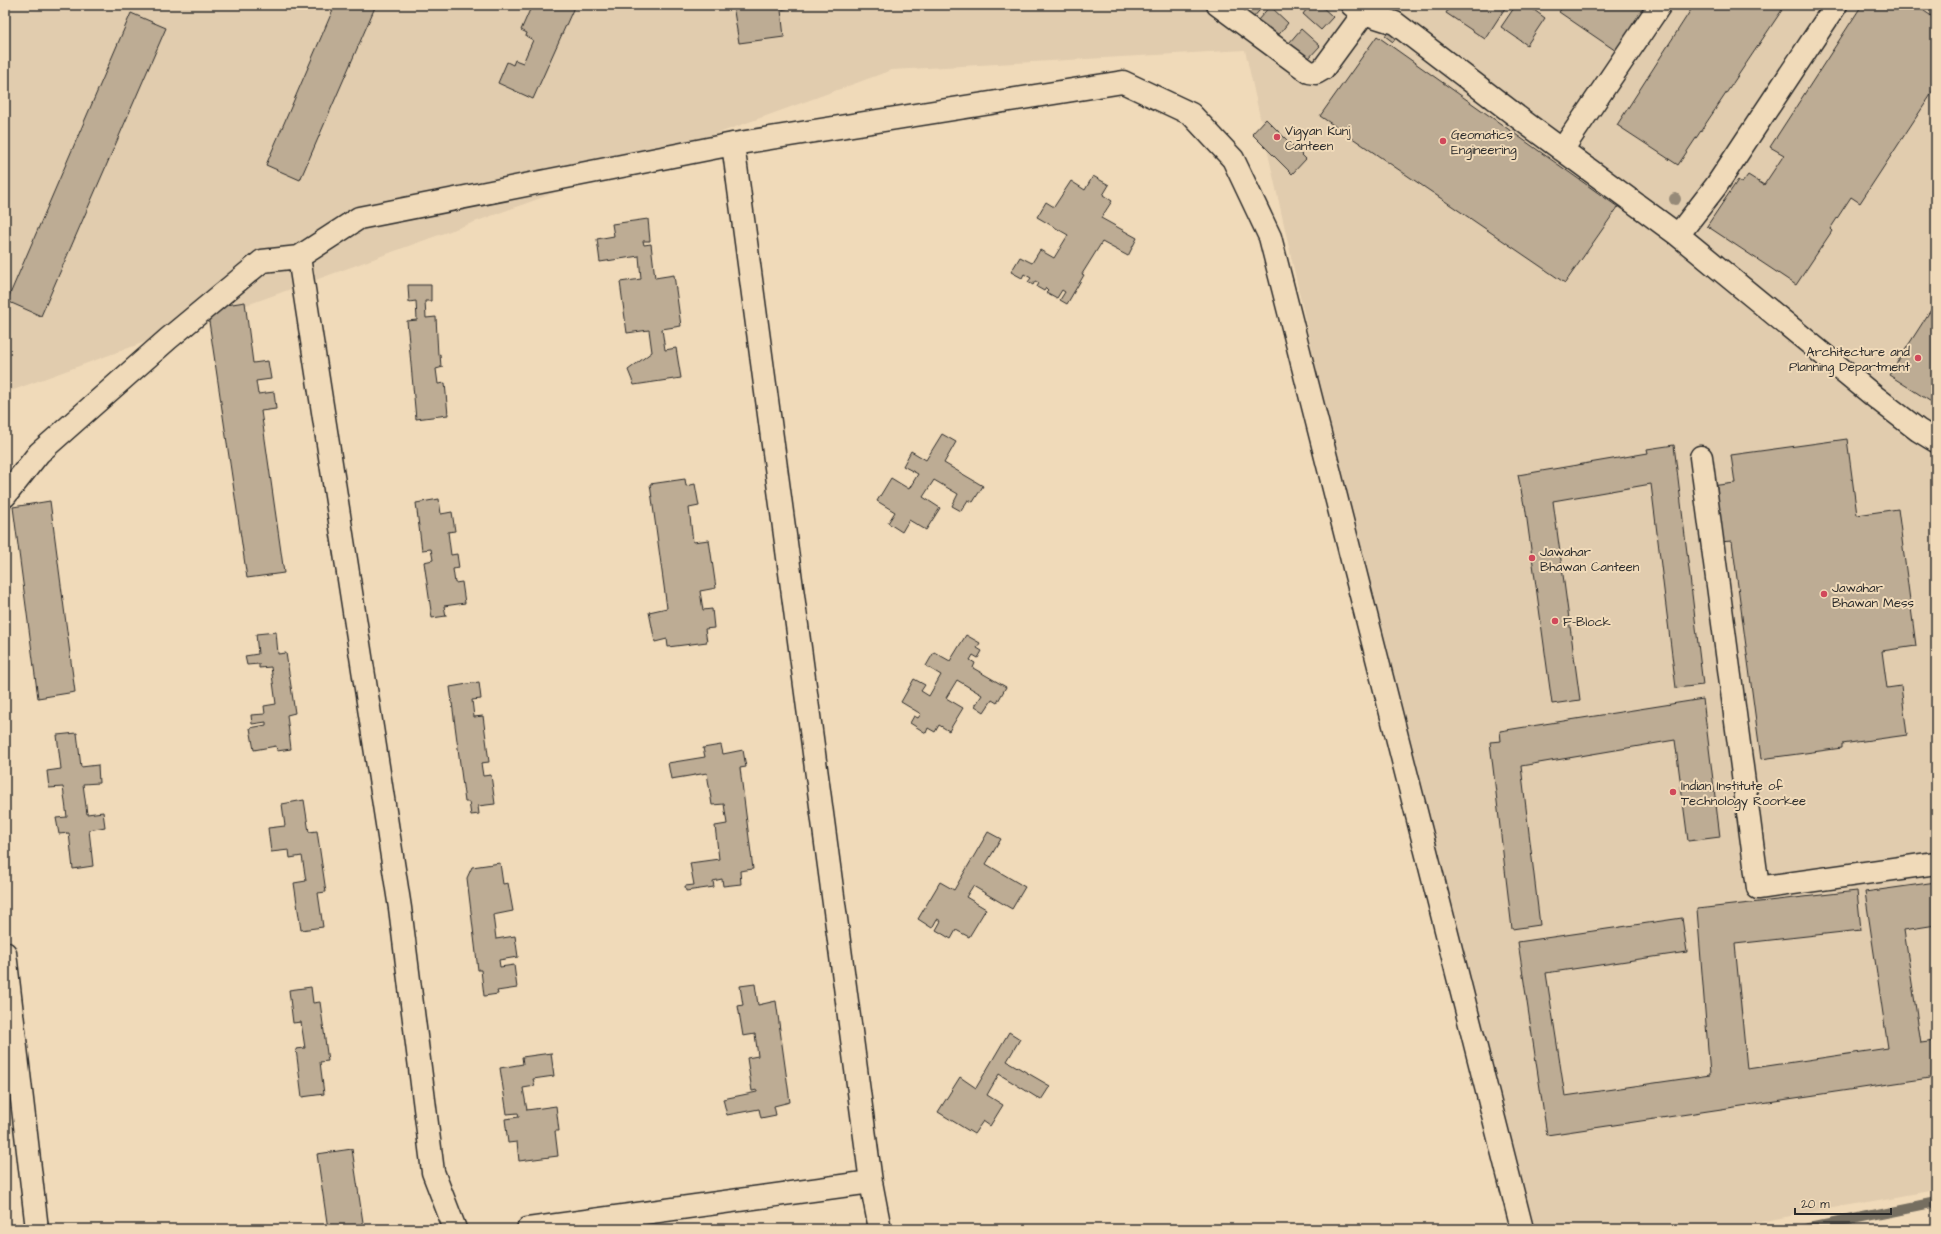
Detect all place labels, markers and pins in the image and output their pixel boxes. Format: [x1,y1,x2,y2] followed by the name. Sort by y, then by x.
[1285,122,1351,155] place label: Vigyan Kunj Canteen
[1451,126,1517,160] place label: Geomatics Engineering
[1272,132,1282,142] marker: Vigyan Kunj Canteen
[1438,136,1448,146] marker: Geomatics Engineering
[1789,343,1911,377] place label: Architecture and Planning Department
[1913,353,1923,363] marker: Architecture and Planning Department
[1540,543,1640,576] place label: Jawahar Bhawan Canteen
[1527,553,1537,563] marker: Jawahar Bhawan Canteen
[1832,579,1914,612] place label: Jawahar Bhawan Mess
[1819,589,1829,599] marker: Jawahar Bhawan Mess
[1563,613,1611,631] place label: F-Block
[1550,616,1560,626] marker: F-Block
[1681,777,1806,811] place label: Indian Institute of Technology Roorkee
[1668,787,1678,797] marker: Indian Institute of Technology Roorkee

